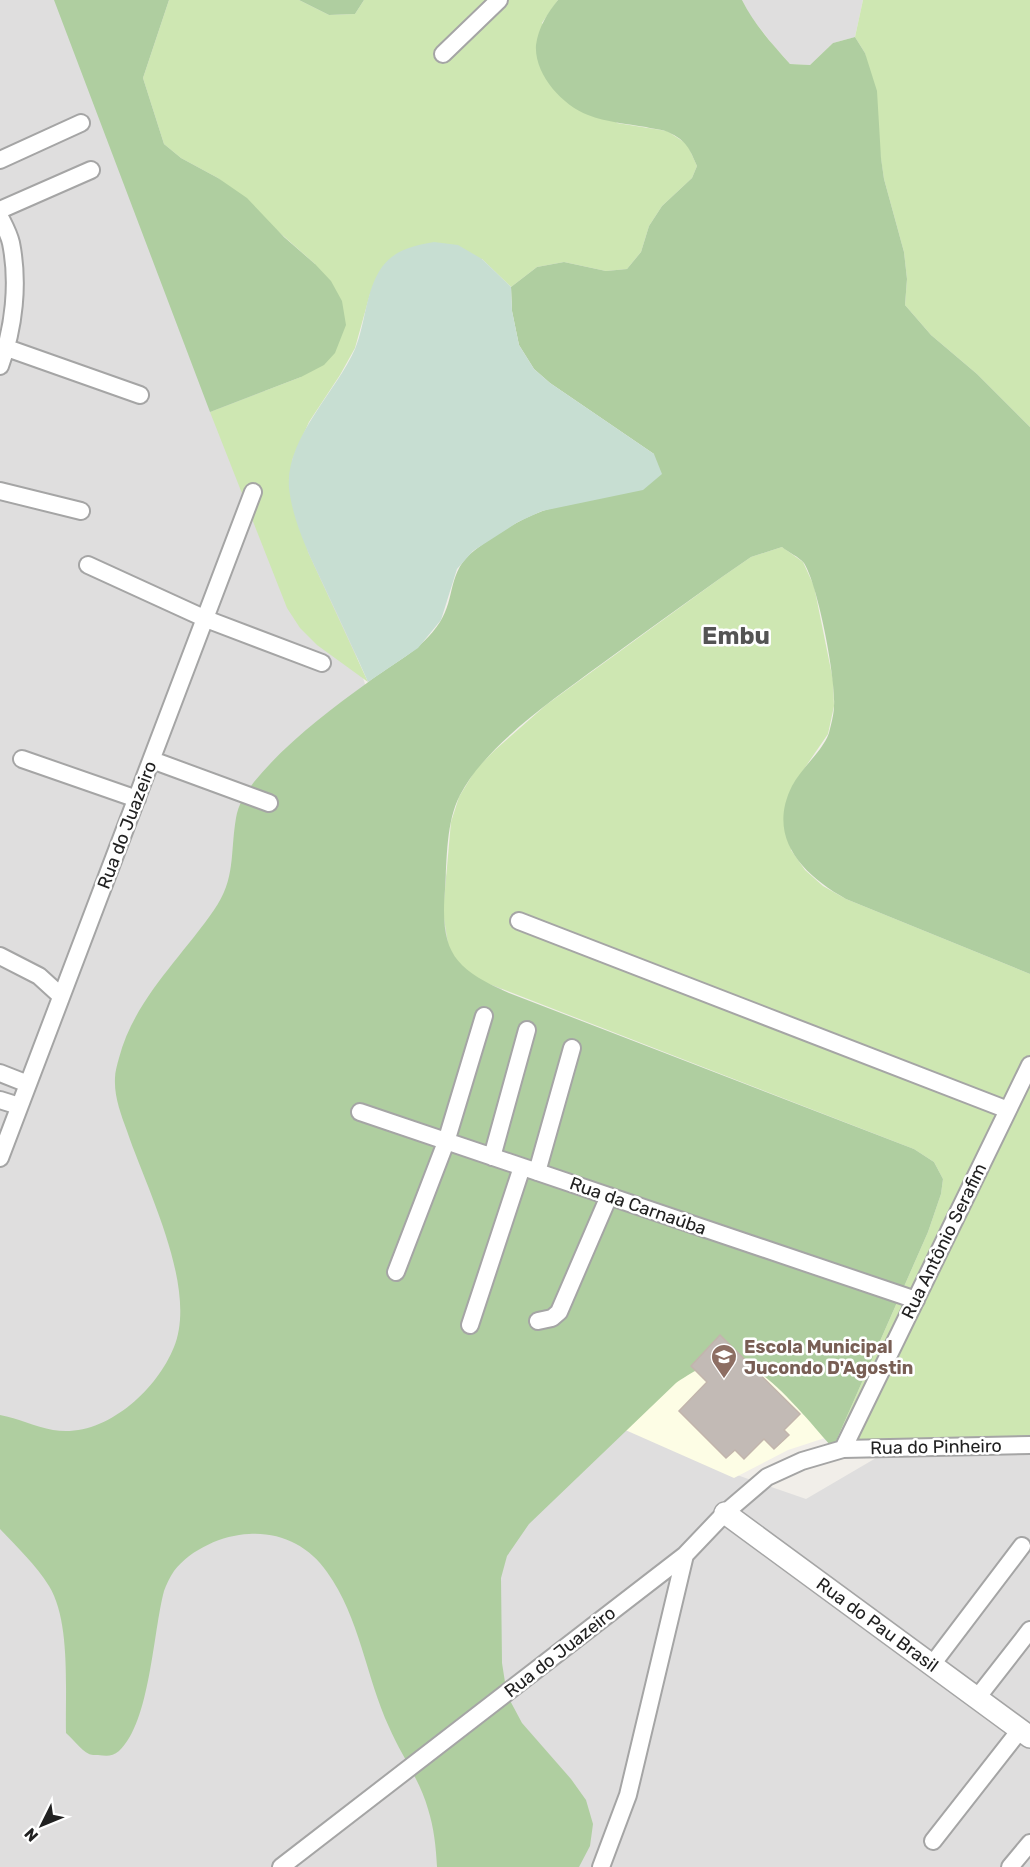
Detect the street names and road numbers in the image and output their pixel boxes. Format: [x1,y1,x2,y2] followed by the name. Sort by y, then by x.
[93,758,161,892] street label: Rua do Juazeiro
[897,1160,991,1322] street label: Rua Antônio Serafim
[567,1172,709,1240] street label: Rua da Carnaúba
[870,1435,1002,1459] street label: Rua do Pinheiro
[812,1573,943,1677] street label: Rua do Pau Brasil
[500,1602,620,1702] street label: Rua do Juazeiro

